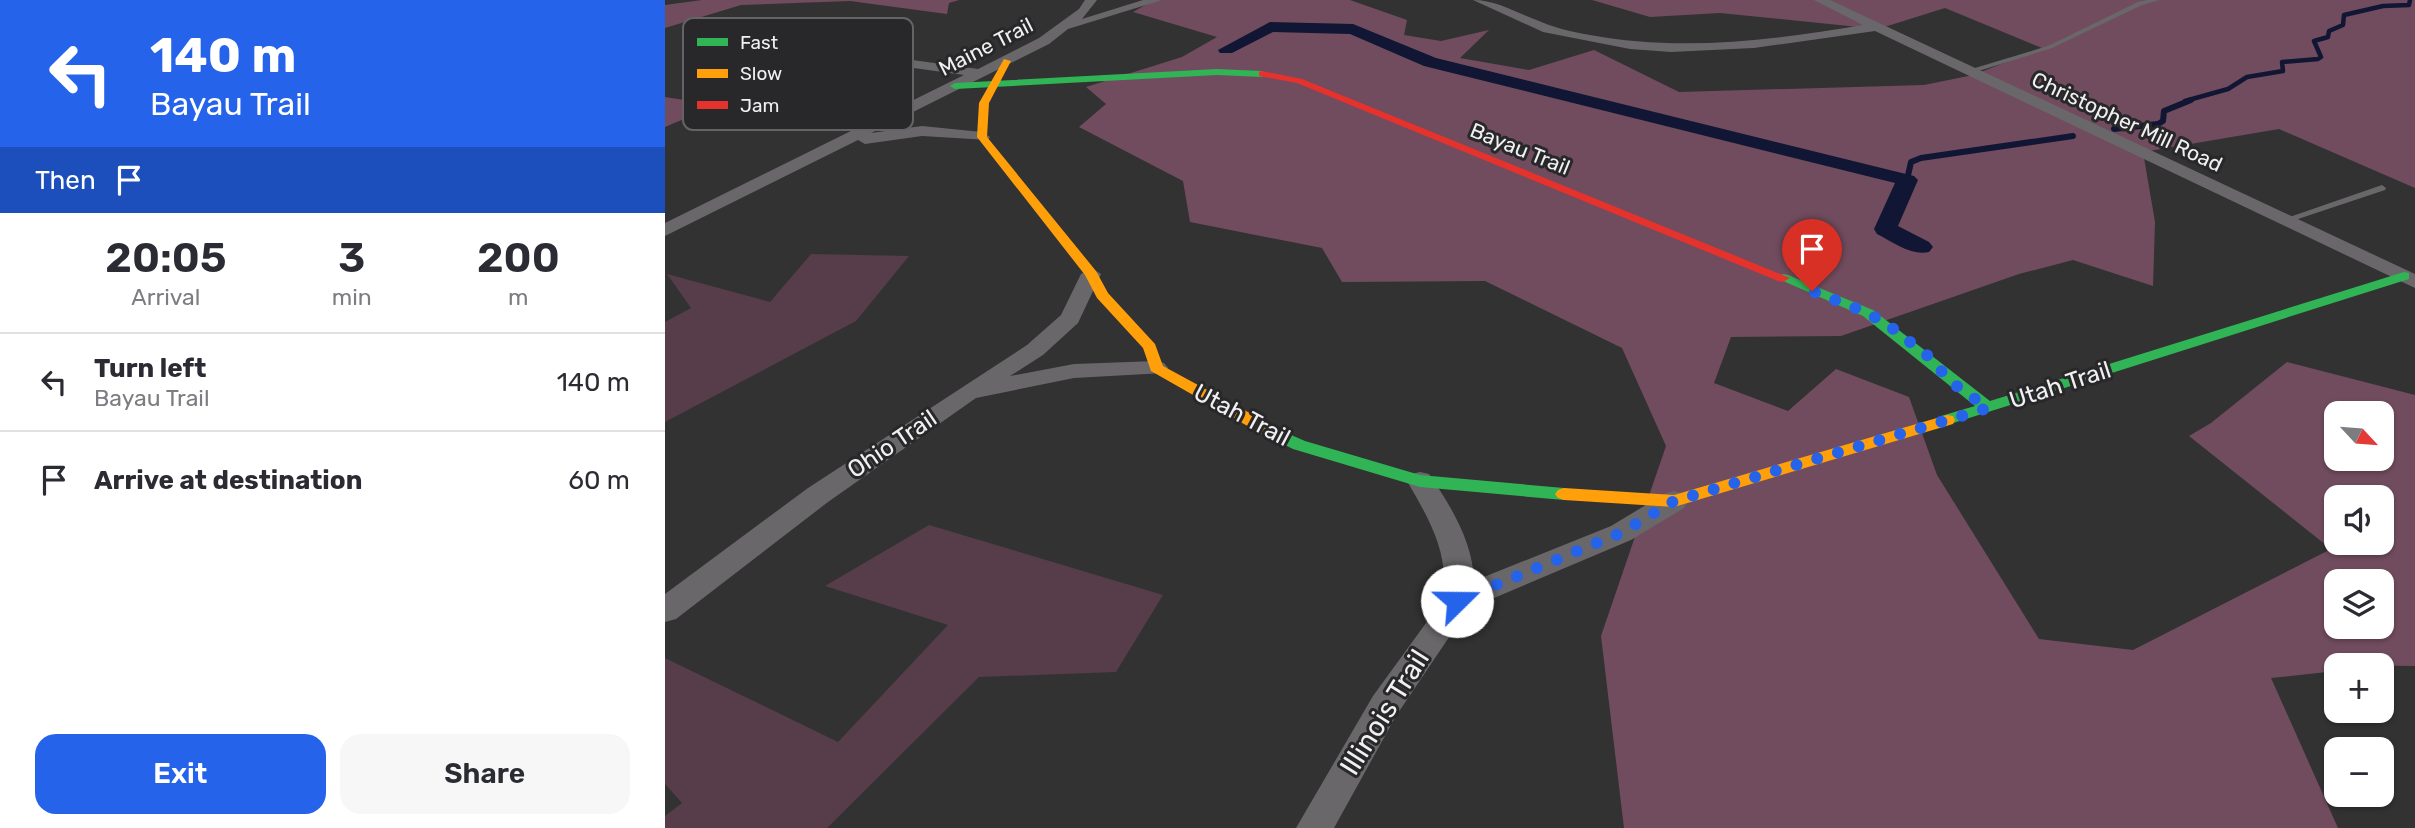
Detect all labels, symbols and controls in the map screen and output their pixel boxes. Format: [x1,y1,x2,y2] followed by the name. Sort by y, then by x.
[934,12,1037,81] street label: Maine Trail
[683,18,913,130] legend
[150,26,296,84] text: 140 m
[35,28,126,119] icon: left
[740,31,779,54] text: Fast
[740,62,782,85] text: Slow
[2028,66,2226,177] street label: Christopher Mill Road
[150,85,311,123] text: Bayau Trail
[740,94,779,117] text: Jam
[1467,117,1574,180] street label: Bayau Trail
[110,161,148,199] icon: arrive
[35,165,96,196] text: Then
[1782,219,1842,291] pin
[1793,230,1831,268] icon: arrive
[105,233,226,283] text: 20:05
[338,233,365,283] text: 3
[477,233,560,283] text: 200
[131,283,200,311] text: Arrival
[332,283,372,311] text: min
[508,283,529,311] text: m
[94,353,206,384] text: Turn left
[2006,355,2114,415] street label: Utah Trail
[35,363,73,401] icon: left
[557,367,630,398] text: 140 m
[1189,378,1295,452] street label: Utah Trail
[94,384,210,412] text: Bayau Trail
[2324,401,2394,471] north arrow
[2324,401,2394,807] map controls
[842,404,942,484] street label: Ohio Trail
[35,461,73,499] icon: arrive
[94,465,362,496] text: Arrive at destination
[568,465,630,496] text: 60 m
[2324,485,2394,555] button: sound
[1420,564,1494,638] position arrow
[2324,569,2394,639] button: layers
[1333,643,1436,781] street label: Illinois Trail
[2324,653,2394,723] button: +
[35,734,326,814] button: Exit
[340,734,630,814] button: Share
[2324,737,2394,807] button: −

